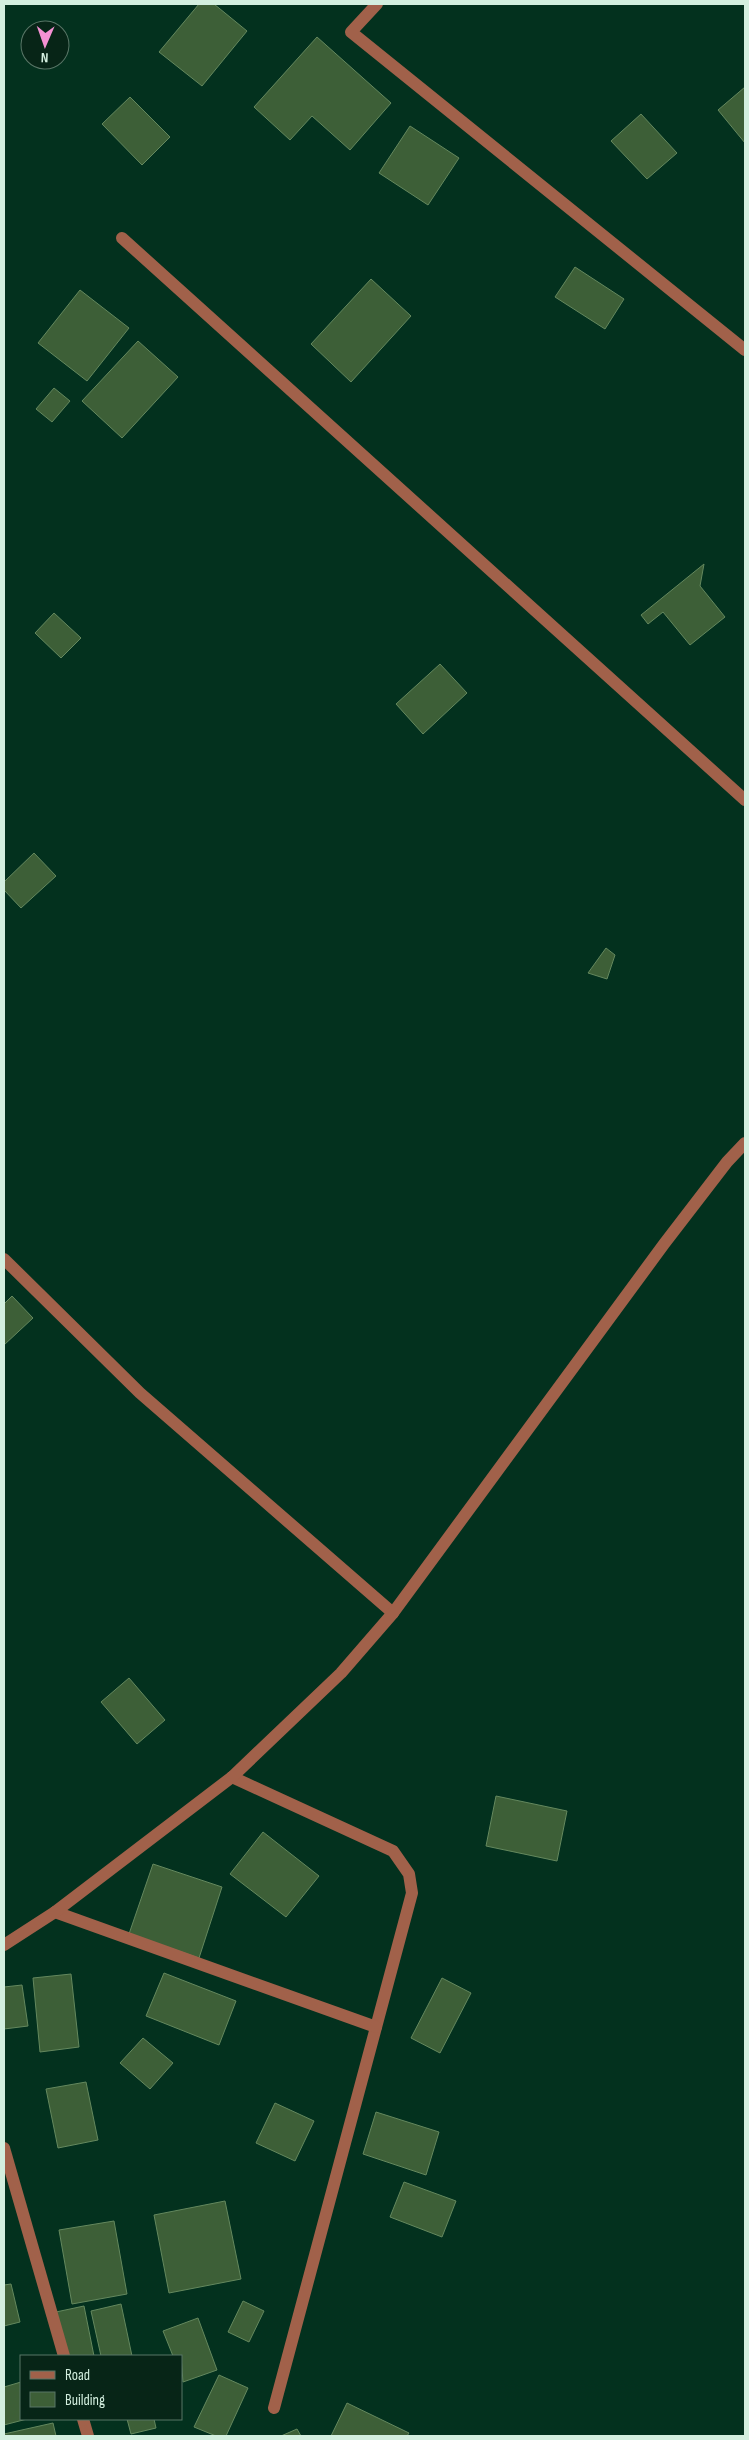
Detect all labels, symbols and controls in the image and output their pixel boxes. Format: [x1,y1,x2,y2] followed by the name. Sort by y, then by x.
[20,20,70,70] north arrow
[41,49,49,66] text: N
[20,2355,182,2420] legend
[65,2366,90,2385] text: Road
[65,2391,105,2410] text: Building

